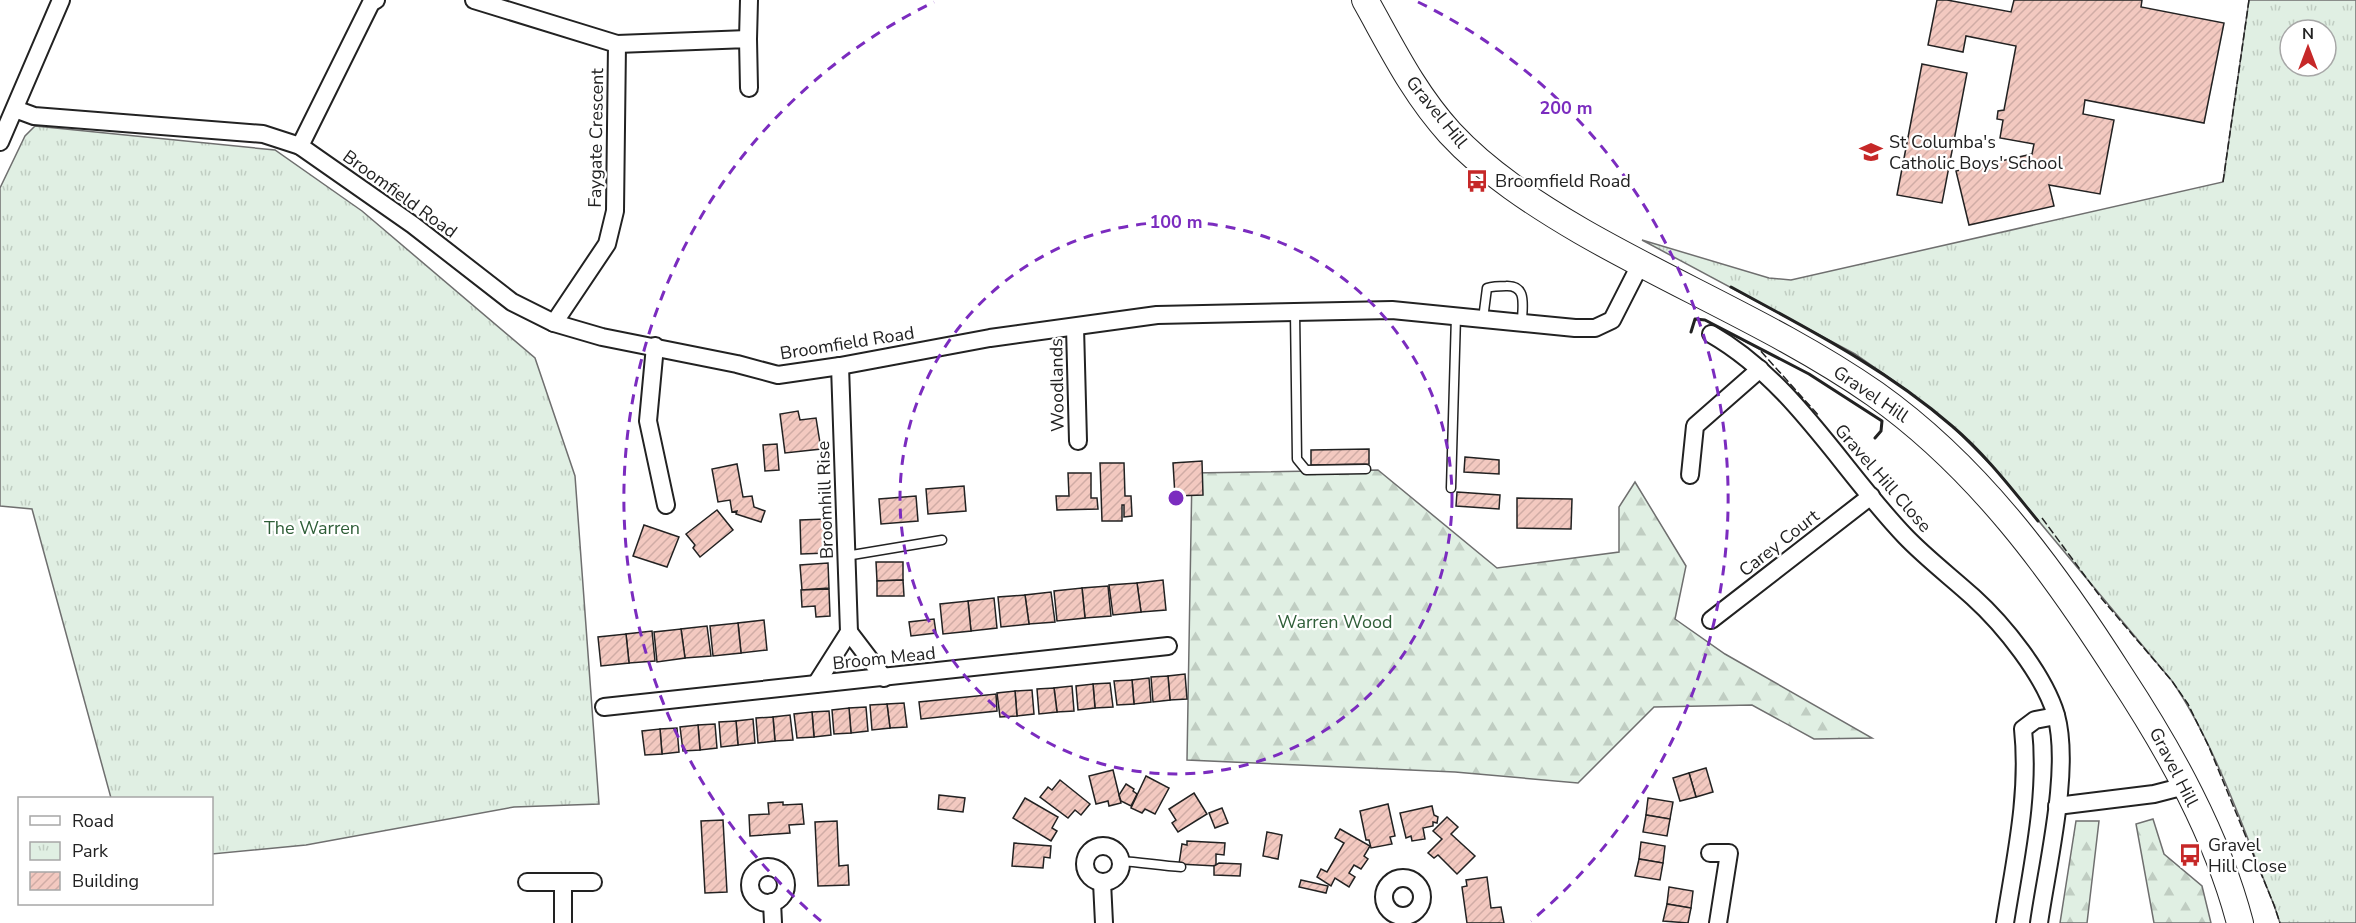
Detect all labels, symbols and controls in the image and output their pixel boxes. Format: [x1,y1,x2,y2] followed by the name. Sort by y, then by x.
[2278,18,2338,78] north arrow
[2302,23,2314,45] text: N
[583,67,609,208] street label: Faygate Crescent
[1401,71,1474,154] street label: Gravel Hill
[1539,96,1593,120] text: 200 m
[1889,130,2063,175] place label: St Columba's Catholic Boys' School
[1858,139,1884,165] school or university icon: St Columba's Catholic Boys' School
[338,144,462,244] street label: Broomfield Road
[1464,168,1490,194] bus stop icon: Broomfield Road
[1495,169,1631,193] place label: Broomfield Road
[1149,210,1203,234] text: 100 m
[778,321,916,365] street label: Broomfield Road
[1044,338,1070,432] street label: Woodlands
[1829,360,1914,428] street label: Gravel Hill
[1829,419,1937,537] street label: Gravel Hill Close
[811,441,839,559] street label: Broomhill Rise
[1166,488,1186,508] centre of rings
[1734,504,1825,582] street label: Carey Court
[264,516,360,540] park label: The Warren
[1278,610,1392,634] park label: Warren Wood
[831,641,937,675] street label: Broom Mead
[2144,723,2205,811] street label: Gravel Hill
[18,797,213,905] legend
[72,809,114,833] text: Road
[2208,833,2287,878] place label: Gravel Hill Close
[72,839,109,863] text: Park
[2177,842,2203,868] bus stop icon: Gravel Hill Close
[72,869,139,893] text: Building

